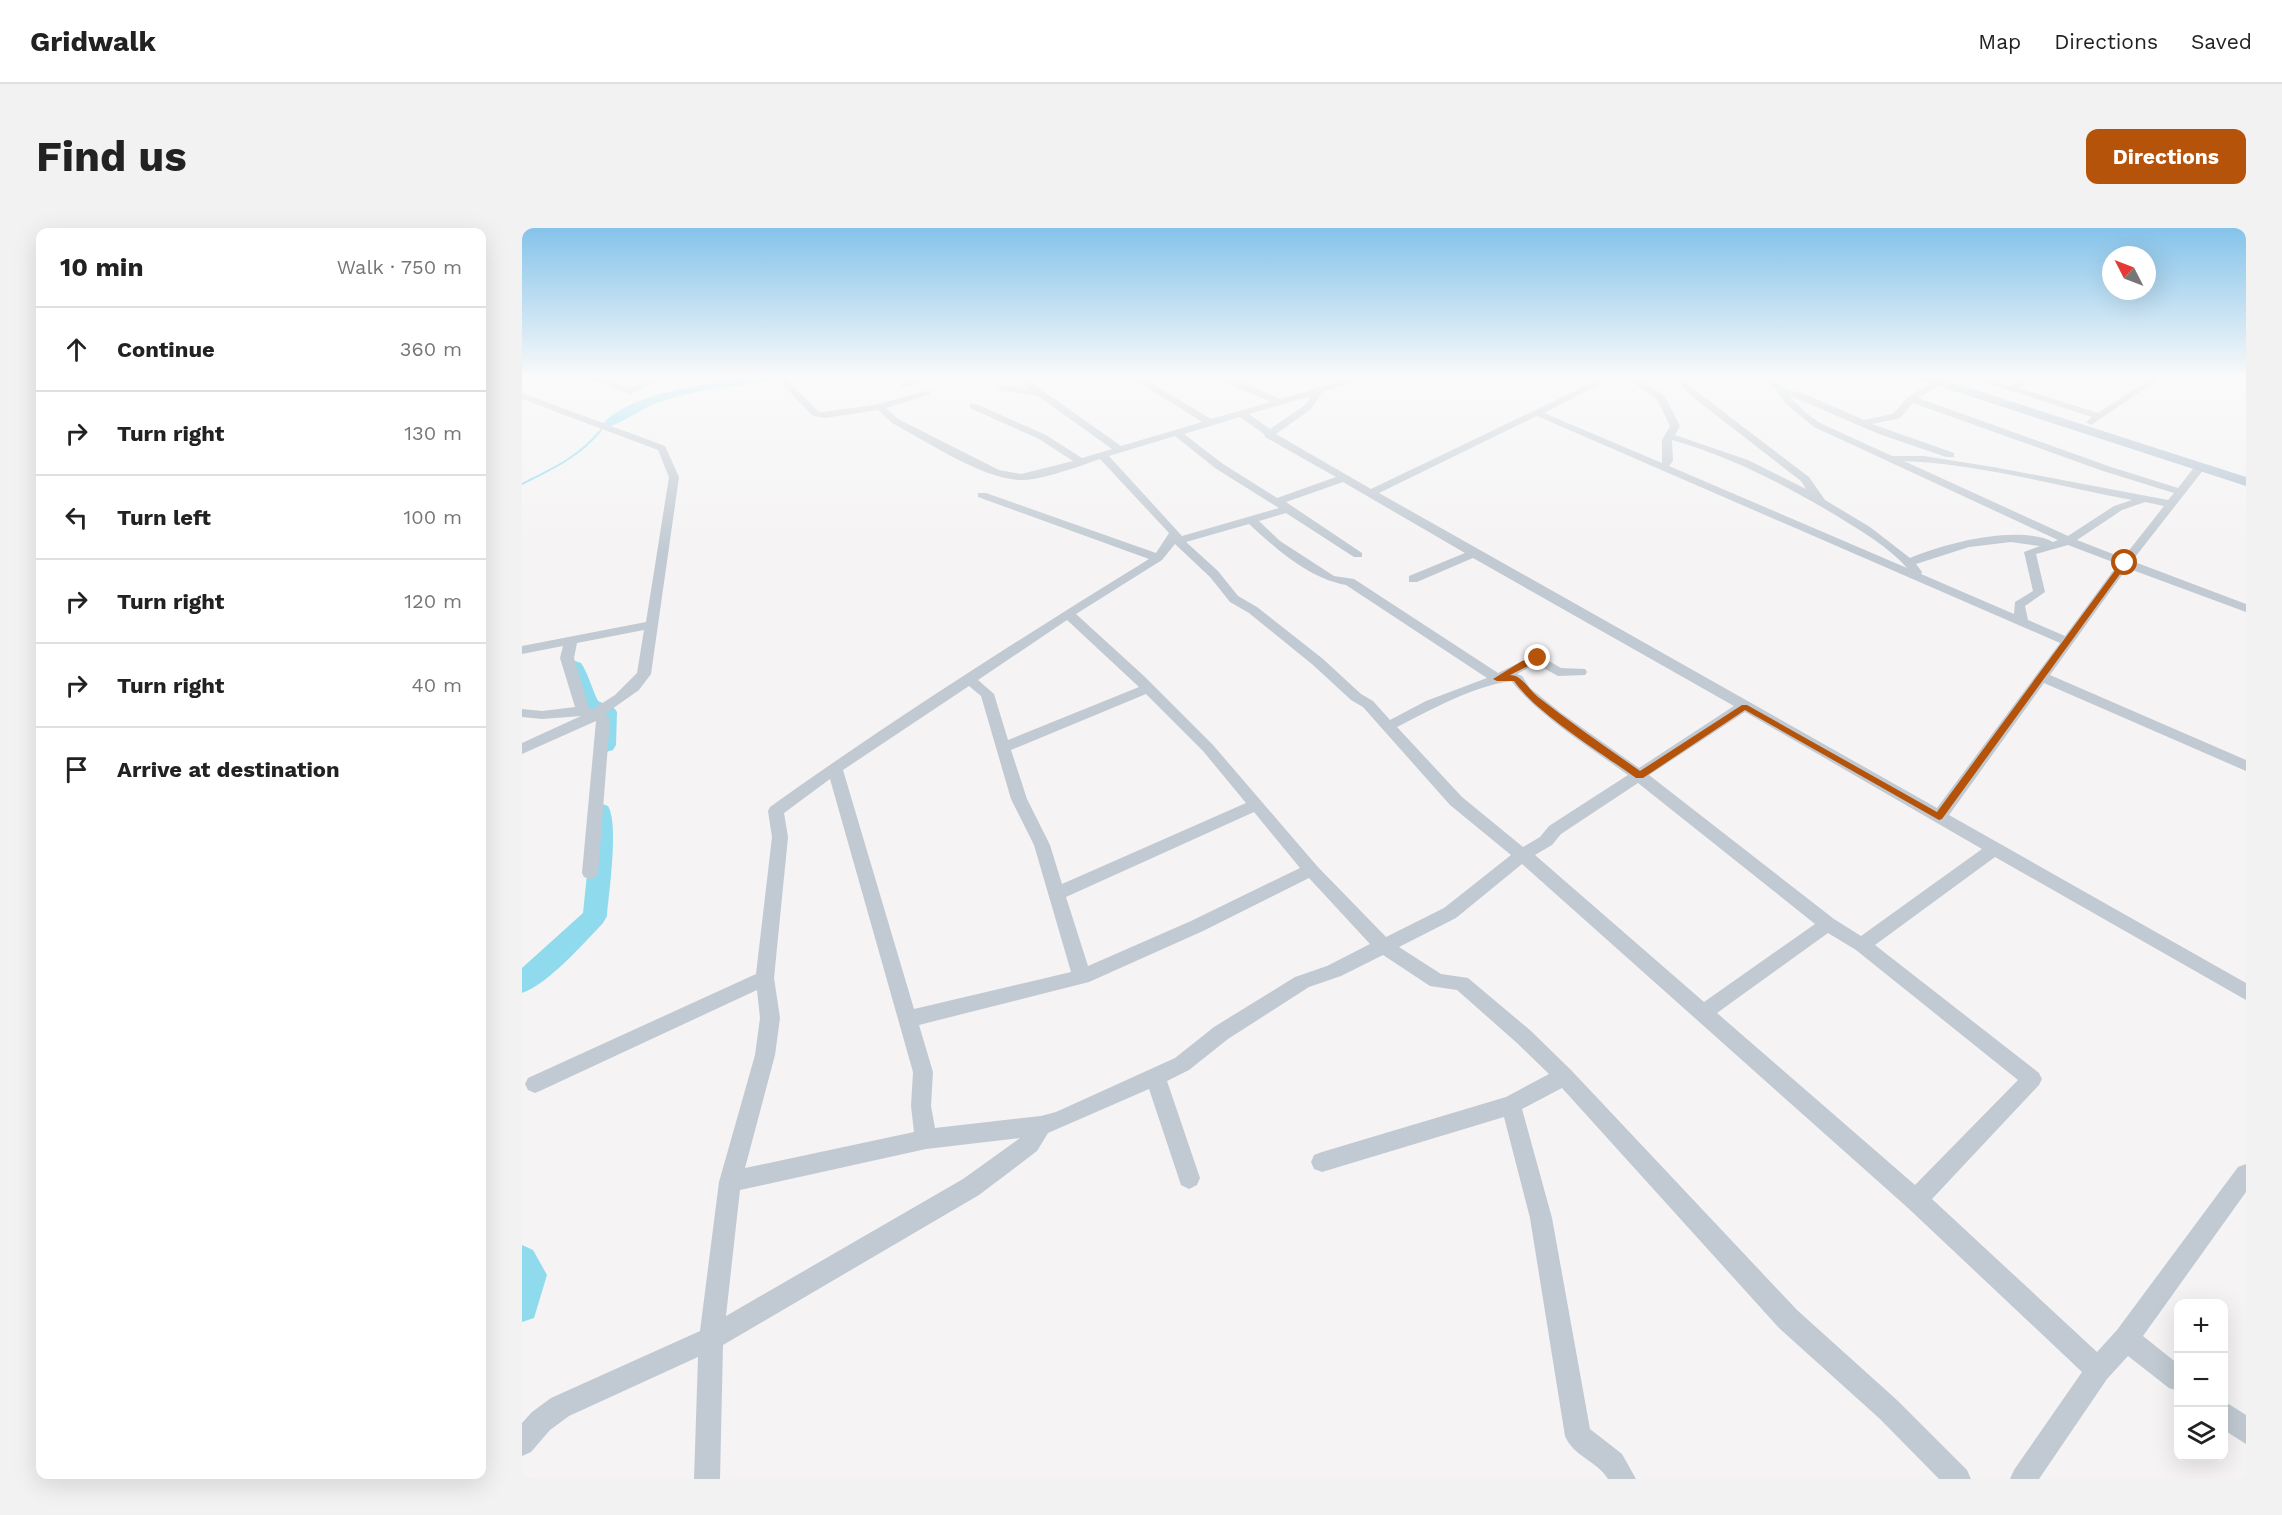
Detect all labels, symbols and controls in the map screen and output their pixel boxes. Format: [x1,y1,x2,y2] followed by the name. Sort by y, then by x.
[30,25,156,58] text: Gridwalk
[1978,29,2021,54] text: Map
[2054,29,2158,54] text: Directions
[2191,29,2252,54] text: Saved
[2086,129,2246,184] button: Directions
[36,132,187,181] text: Find us
[2102,246,2156,300] north arrow
[60,252,144,282] text: 10 min
[337,255,462,279] text: Walk · 750 m
[60,333,93,366] icon: ahead
[117,337,215,362] text: Continue
[400,337,462,361] text: 360 m
[60,417,93,450] icon: right
[117,421,224,446] text: Turn right
[404,421,462,445] text: 130 m
[60,501,93,534] icon: left
[117,505,211,530] text: Turn left
[403,505,462,529] text: 100 m
[2111,549,2137,575] route start
[60,585,93,618] icon: right
[117,589,224,614] text: Turn right
[404,589,462,613] text: 120 m
[1524,644,1550,670] route end
[60,669,93,702] icon: right
[117,673,224,698] text: Turn right
[411,673,462,697] text: 40 m
[60,753,93,786] icon: arrive
[117,757,340,782] text: Arrive at destination
[2174,1299,2228,1461] map controls
[2174,1299,2228,1353] button: +
[2174,1353,2228,1407] button: −
[2174,1407,2228,1461] button: layers

